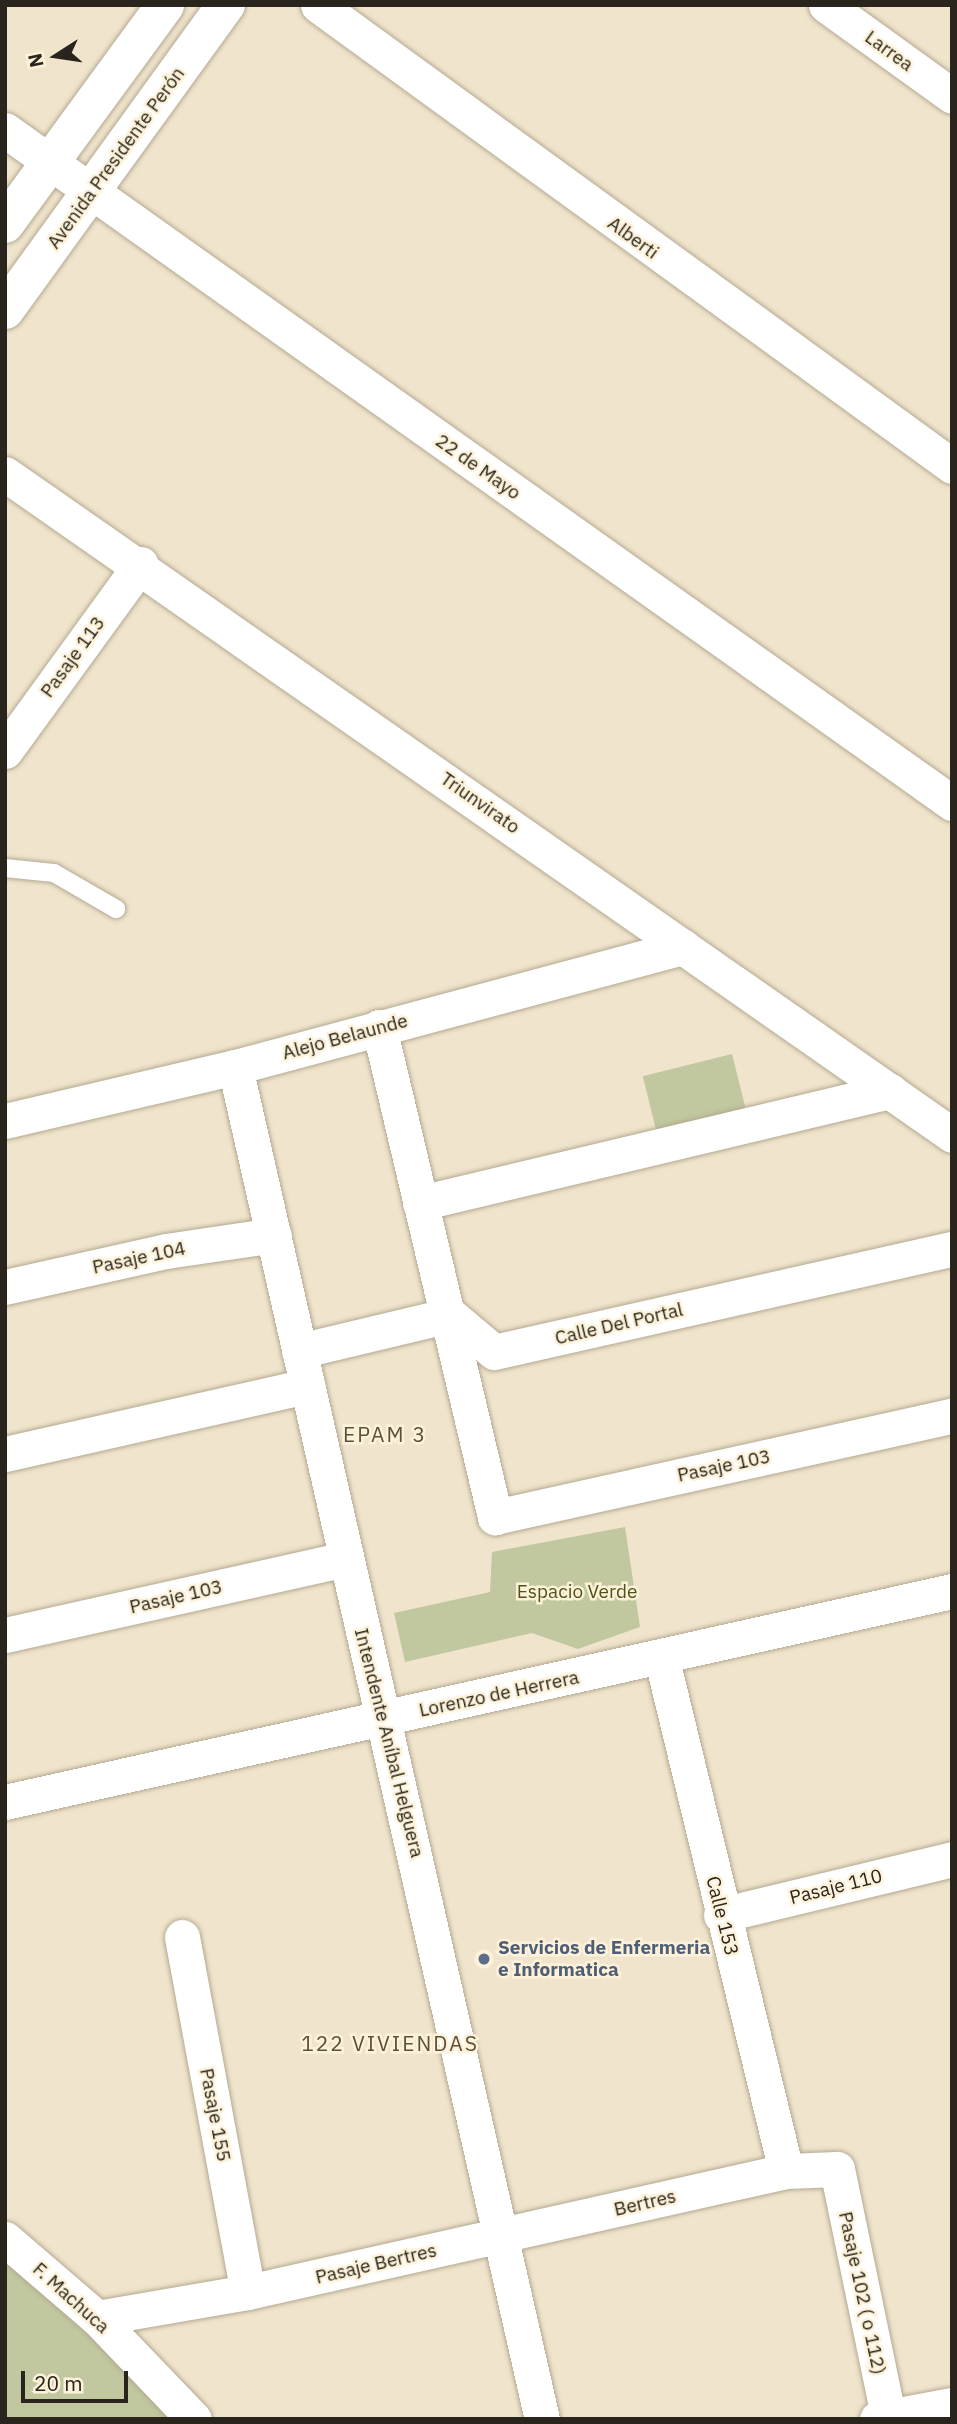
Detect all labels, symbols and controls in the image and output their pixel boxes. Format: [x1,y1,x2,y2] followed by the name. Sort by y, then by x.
[21,21,91,91] north arrow
[860,26,918,76] street label: Larrea
[22,51,49,70] text: N
[42,63,190,253] street label: Avenida Presidente Perón
[603,212,663,264] street label: Alberti
[431,429,525,505] street label: 22 de Mayo
[36,612,110,702] street label: Pasaje 113
[436,767,524,839] street label: Triunvirato
[280,1009,410,1065] street label: Alejo Belaunde
[90,1237,188,1279] street label: Pasaje 104
[553,1298,685,1350] street label: Calle Del Portal
[344,1421,426,1447] district label: EPAM 3
[675,1445,773,1487] street label: Pasaje 103
[127,1575,225,1619] street label: Pasaje 103
[517,1581,637,1603] park label: Espacio Verde
[349,1626,429,1860] street label: Intendente Aníbal Helguera
[417,1666,581,1722] street label: Lorenzo de Herrera
[787,1864,885,1910] street label: Pasaje 110
[701,1874,743,1958] street label: Calle 153
[498,1937,710,1981] place label: Servicios de Enfermeria e Informatica
[476,1951,492,1967] marker: Servicios de Enfermeria e Informatica
[303,2030,477,2056] district label: 122 VIVIENDAS
[195,2066,235,2164] street label: Pasaje 155
[612,2185,678,2221] street label: Bertres
[834,2210,890,2376] street label: Pasaje 102 ( o 112)
[313,2239,439,2289] street label: Pasaje Bertres
[28,2258,114,2338] street label: F. Machuca
[24,2358,131,2402] scale bar
[34,2369,83,2397] text: 20 m

